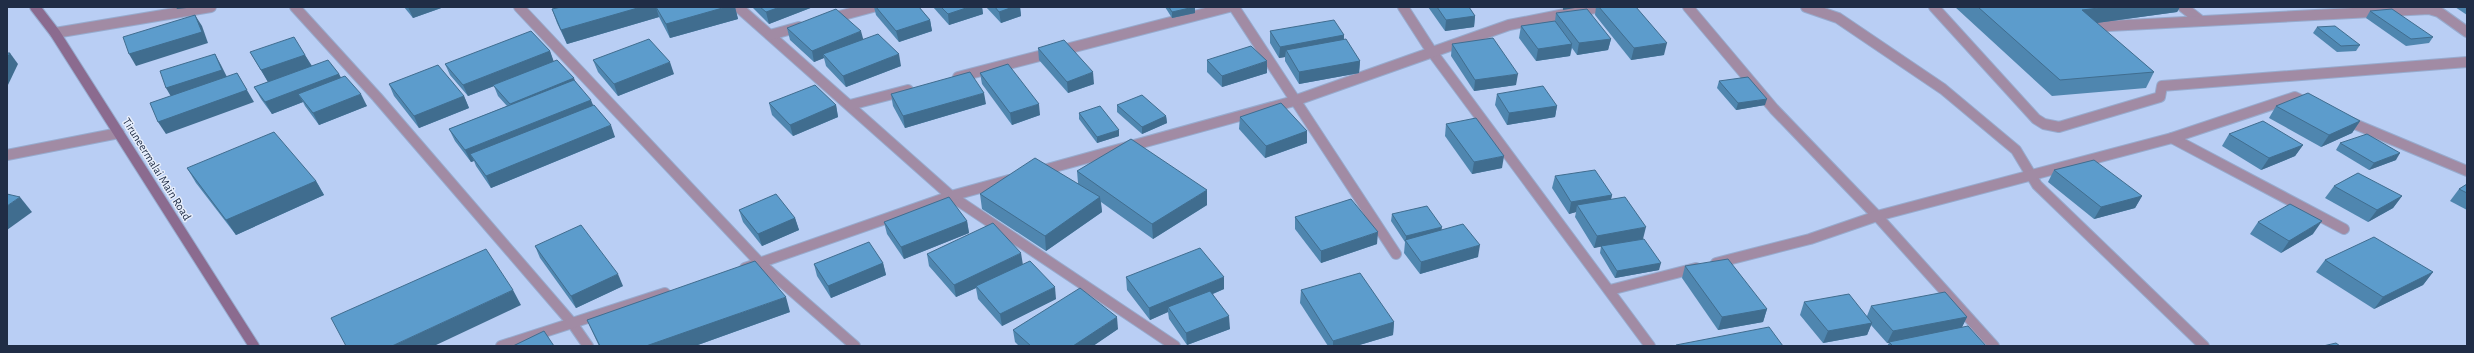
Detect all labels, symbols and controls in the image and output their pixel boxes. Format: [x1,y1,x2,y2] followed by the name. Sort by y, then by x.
[121,116,193,222] street label: Tiruneermalai Main Road

